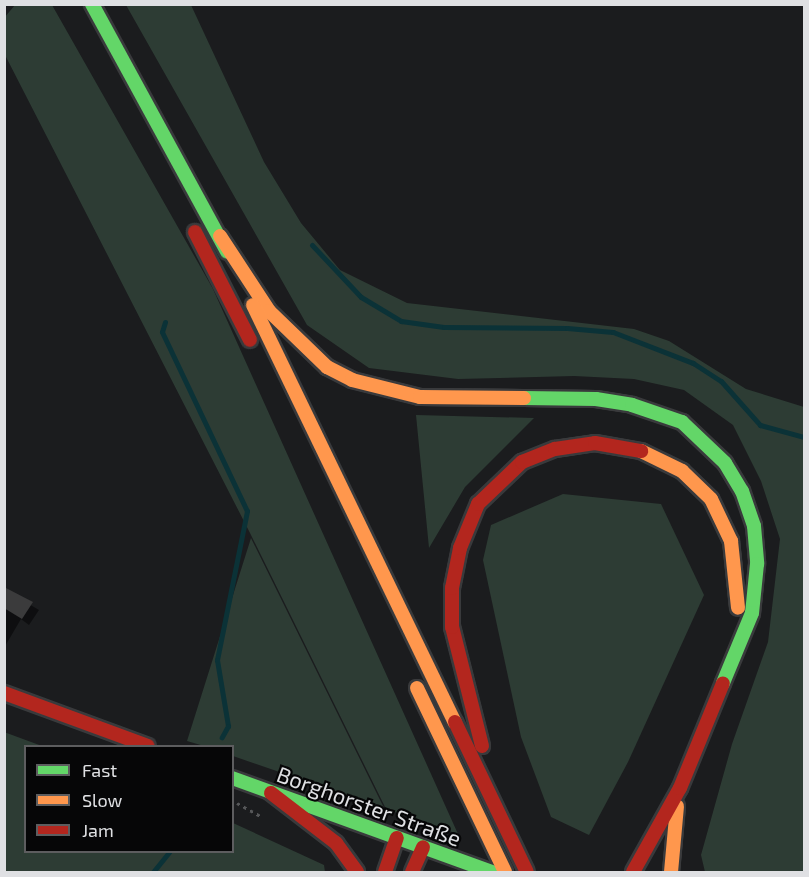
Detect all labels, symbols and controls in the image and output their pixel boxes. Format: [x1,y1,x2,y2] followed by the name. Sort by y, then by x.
[24,745,234,853] legend
[82,759,117,781] text: Fast
[273,760,465,852] street label: Borghorster Straße
[82,789,122,811] text: Slow
[82,819,114,841] text: Jam

